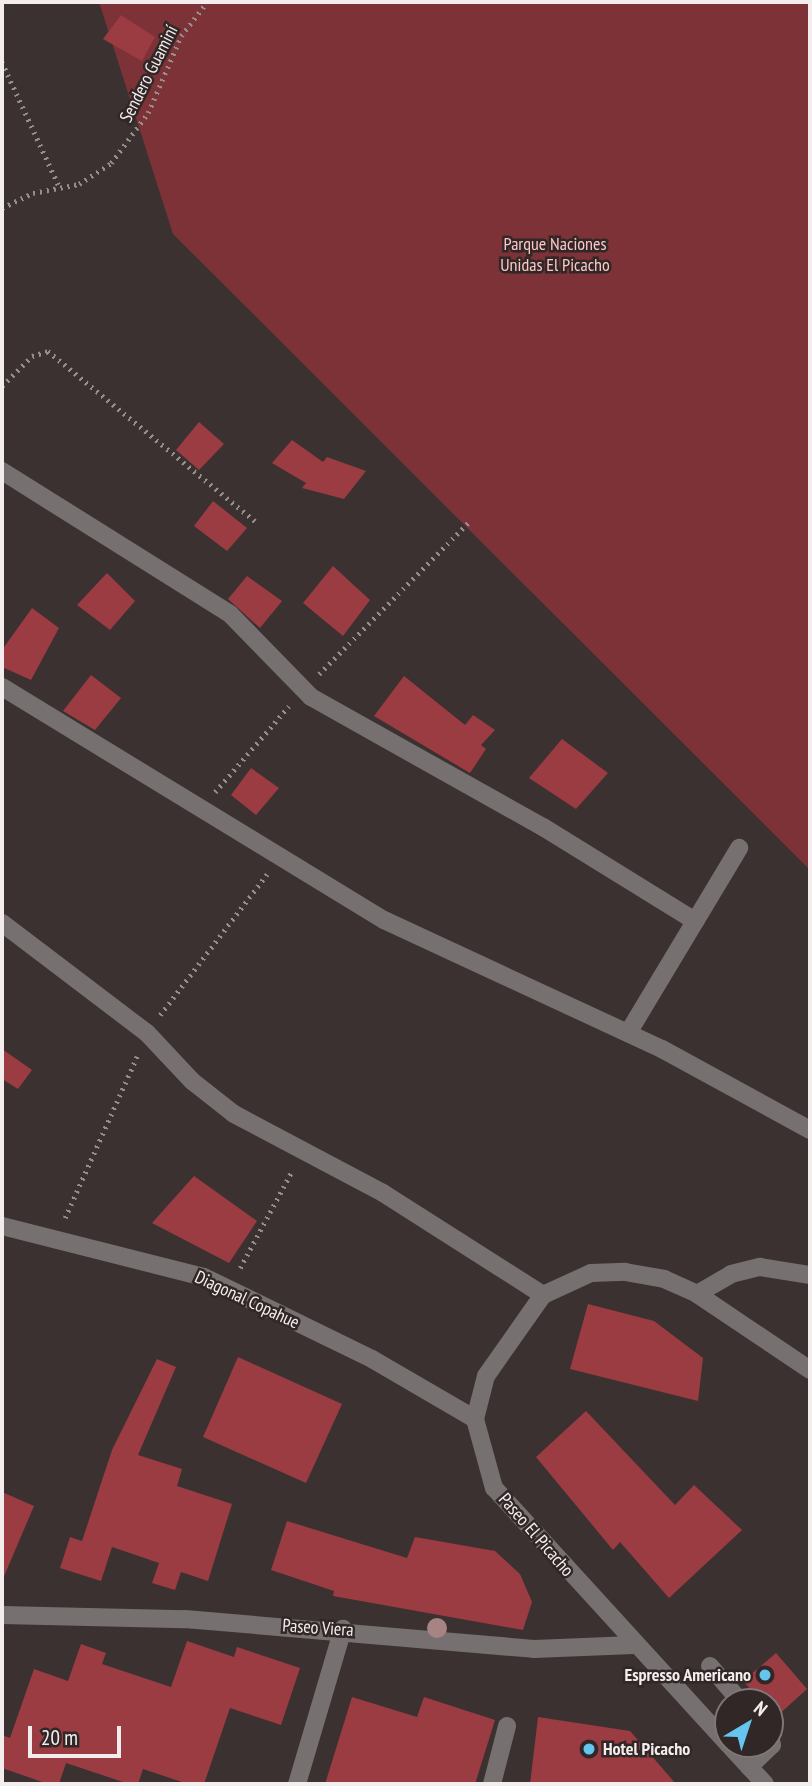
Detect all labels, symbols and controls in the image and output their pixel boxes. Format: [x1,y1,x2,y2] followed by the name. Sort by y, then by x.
[115,22,183,126] street label: Sendero Guaminí
[500,234,610,276] park label: Parque Naciones Unidas El Picacho
[191,1266,303,1334] street label: Diagonal Copahue
[494,1489,578,1581] street label: Paseo El Picacho
[282,1615,354,1641] street label: Paseo Viera
[624,1664,751,1686] place label: Espresso Americano
[757,1667,773,1683] marker: Espresso Americano
[714,1688,784,1758] north arrow
[749,1696,772,1721] text: N
[32,1712,124,1756] scale bar
[41,1724,78,1751] text: 20 m
[603,1738,690,1760] place label: Hotel Picacho
[581,1741,597,1757] marker: Hotel Picacho

